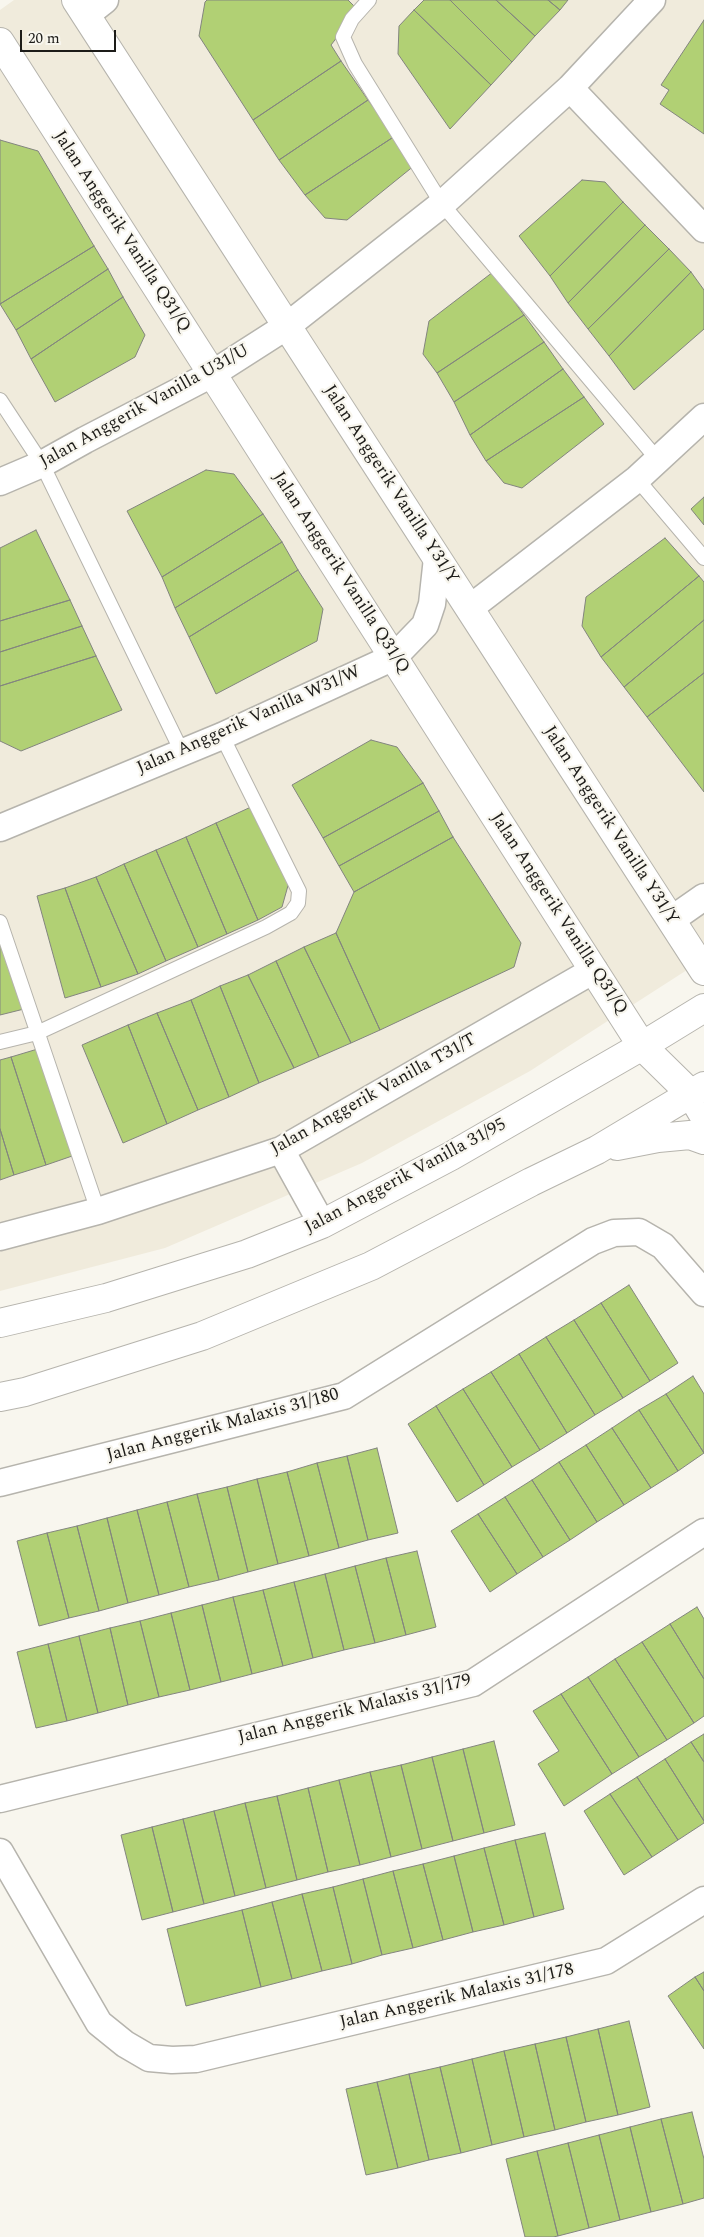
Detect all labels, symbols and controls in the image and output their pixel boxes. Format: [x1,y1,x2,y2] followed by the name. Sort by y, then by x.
[22,20,119,52] scale bar
[28,27,60,50] text: 20 m
[48,127,194,337] street label: Jalan Anggerik Vanilla Q31/Q
[37,340,253,474] street label: Jalan Anggerik Vanilla U31/U
[318,382,462,588] street label: Jalan Anggerik Vanilla Y31/Y
[267,468,413,678] street label: Jalan Anggerik Vanilla Q31/Q
[134,662,364,780] street label: Jalan Anggerik Vanilla W31/W
[538,723,682,929] street label: Jalan Anggerik Vanilla Y31/Y
[485,809,631,1019] street label: Jalan Anggerik Vanilla Q31/Q
[268,1030,480,1160] street label: Jalan Anggerik Vanilla T31/T
[302,1115,510,1239] street label: Jalan Anggerik Vanilla 31/95
[104,1385,342,1467] street label: Jalan Anggerik Malaxis 31/180
[236,1671,474,1749] street label: Jalan Anggerik Malaxis 31/179
[338,1960,576,2034] street label: Jalan Anggerik Malaxis 31/178

